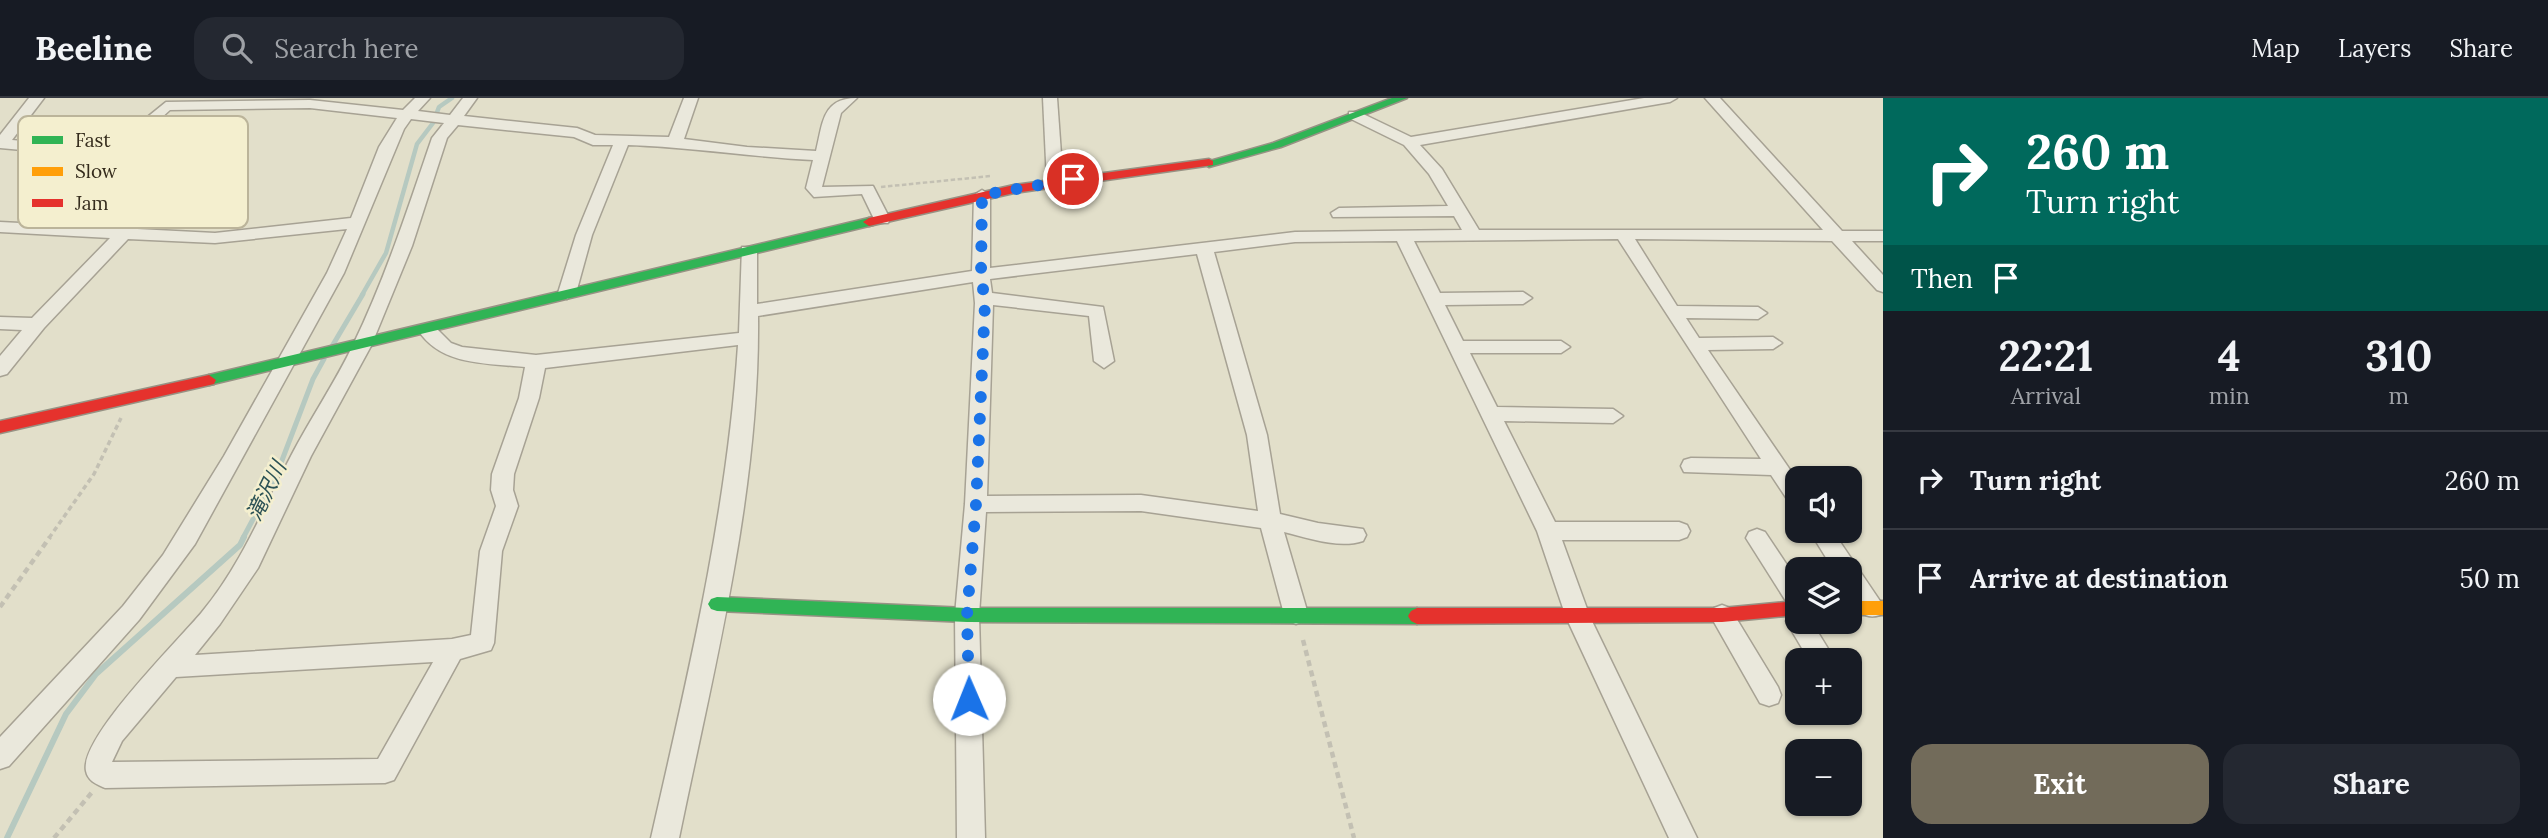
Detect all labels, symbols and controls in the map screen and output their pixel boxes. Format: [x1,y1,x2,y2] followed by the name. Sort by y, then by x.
[194,17,684,80] search box
[35,27,152,69] text: Beeline
[218,29,256,67] icon: search
[274,32,419,65] text: Search here
[2251,33,2300,64] text: Map
[2338,33,2411,64] text: Layers
[2449,33,2513,64] text: Share
[18,116,248,228] legend
[2026,120,2169,182] text: 260 m
[1911,126,2002,217] icon: right
[75,128,111,152] text: Fast
[1043,149,1103,209] pin
[75,159,118,183] text: Slow
[1054,160,1092,198] icon: arrive
[2026,181,2179,222] text: Turn right
[74,191,109,215] text: Jam
[1987,259,2025,297] icon: arrive
[1911,262,1973,295] text: Then
[1998,329,2093,383] text: 22:21
[2218,329,2241,383] text: 4
[2365,329,2432,383] text: 310
[2011,381,2081,410] text: Arrival
[2209,381,2250,410] text: min
[2389,381,2409,410] text: m
[240,455,293,525] water label: 滝沢川
[1911,461,1949,499] icon: right
[1970,464,2101,497] text: Turn right
[2445,464,2520,497] text: 260 m
[1785,466,1862,816] map controls
[1785,466,1862,543] button: sound
[1785,557,1862,634] button: layers
[1911,559,1949,597] icon: arrive
[1970,562,2228,595] text: Arrive at destination
[2460,562,2520,595] text: 50 m
[1785,648,1862,725] button: +
[932,662,1006,736] position arrow
[1785,739,1862,816] button: −
[1911,744,2209,824] button: Exit
[2223,744,2520,824] button: Share

